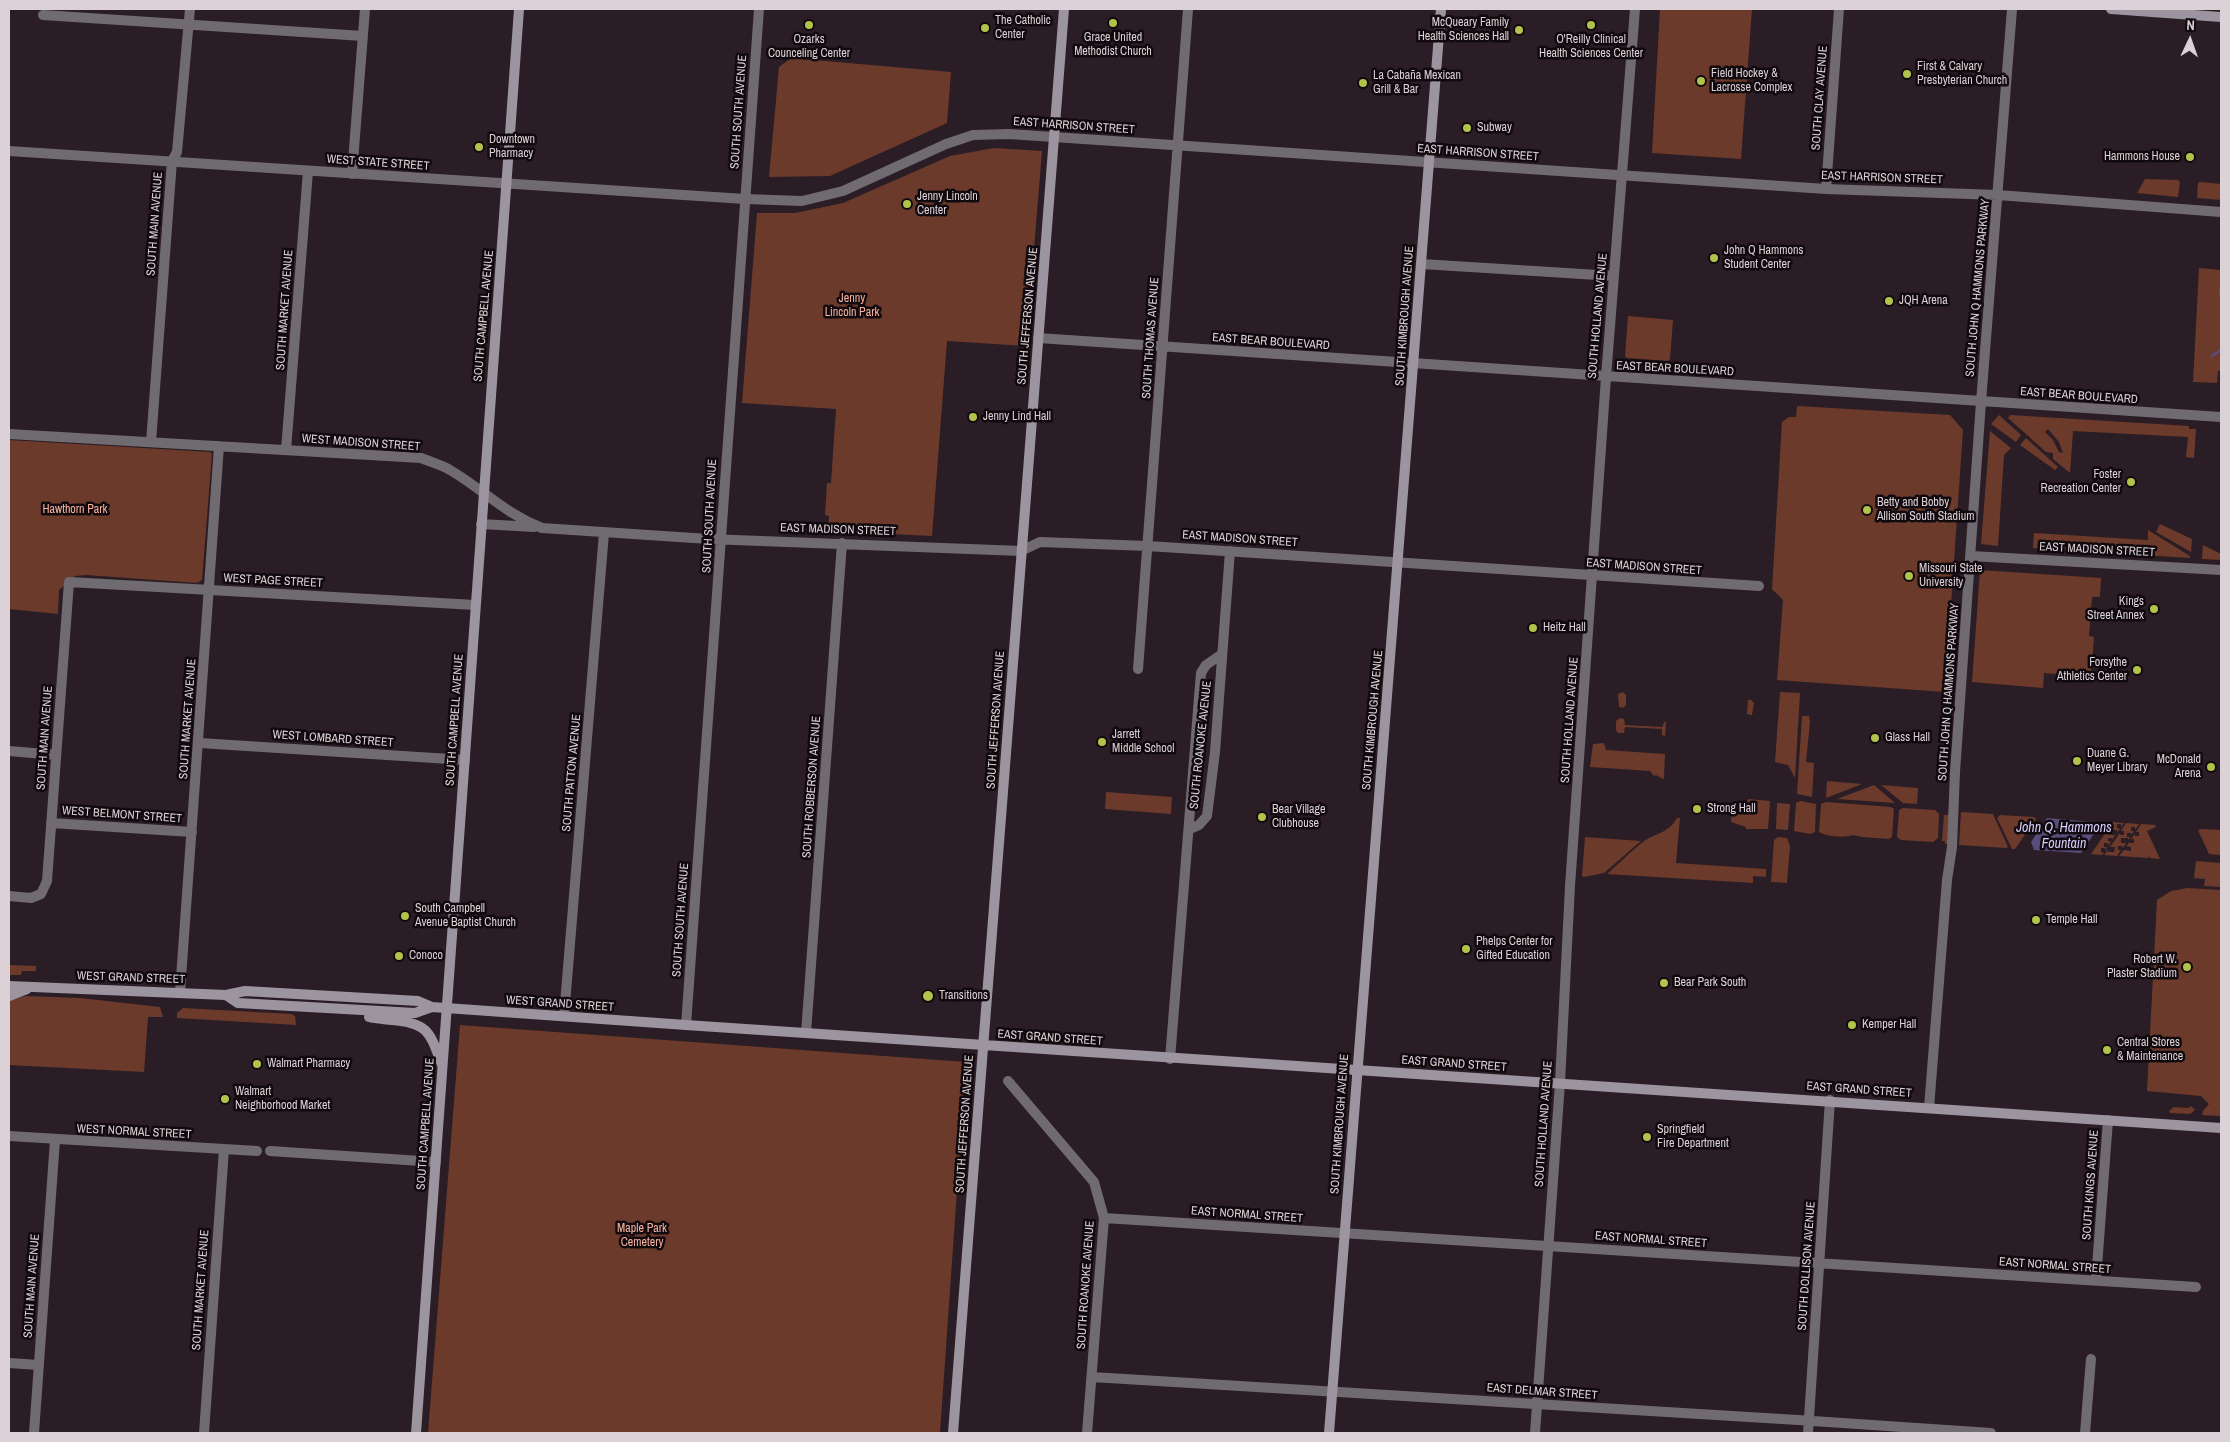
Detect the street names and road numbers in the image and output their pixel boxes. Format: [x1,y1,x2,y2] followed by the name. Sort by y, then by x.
[1809,45,1831,151] street label: SOUTH CLAY AVENUE
[728,55,750,169] street label: SOUTH SOUTH AVENUE
[1013,115,1135,137] street label: EAST HARRISON STREET
[1417,142,1539,164] street label: EAST HARRISON STREET
[326,152,430,174] street label: WEST STATE STREET
[1821,169,1943,187] street label: EAST HARRISON STREET
[144,171,166,277] street label: SOUTH MAIN AVENUE
[1963,198,1993,378] street label: SOUTH JOHN Q HAMMONS PARKWAY
[1393,245,1417,387] street label: SOUTH KIMBROUGH AVENUE
[1015,247,1041,385] street label: SOUTH JEFFERSON AVENUE
[274,249,296,371] street label: SOUTH MARKET AVENUE
[471,250,497,382] street label: SOUTH CAMPBELL AVENUE
[1585,253,1611,379] street label: SOUTH HOLLAND AVENUE
[1140,277,1162,399] street label: SOUTH THOMAS AVENUE
[1212,331,1330,353] street label: EAST BEAR BOULEVARD
[1616,359,1734,379] street label: EAST BEAR BOULEVARD
[2020,385,2138,407] street label: EAST BEAR BOULEVARD
[301,432,421,454] street label: WEST MADISON STREET
[700,459,720,573] street label: SOUTH SOUTH AVENUE
[780,521,896,539] street label: EAST MADISON STREET
[1182,528,1298,550] street label: EAST MADISON STREET
[2039,540,2155,560] street label: EAST MADISON STREET
[1586,556,1702,578] street label: EAST MADISON STREET
[223,571,323,591] street label: WEST PAGE STREET
[1936,602,1962,782] street label: SOUTH JOHN Q HAMMONS PARKWAY
[1360,649,1386,791] street label: SOUTH KIMBROUGH AVENUE
[984,651,1008,789] street label: SOUTH JEFFERSON AVENUE
[443,654,467,786] street label: SOUTH CAMPBELL AVENUE
[1558,657,1582,783] street label: SOUTH HOLLAND AVENUE
[177,658,199,780] street label: SOUTH MARKET AVENUE
[1187,680,1215,810] street label: SOUTH ROANOKE AVENUE
[34,685,56,791] street label: SOUTH MAIN AVENUE
[560,714,584,832] street label: SOUTH PATTON AVENUE
[800,715,824,859] street label: SOUTH ROBBERSON AVENUE
[272,728,394,750] street label: WEST LOMBARD STREET
[62,804,182,826] street label: WEST BELMONT STREET
[670,863,692,977] street label: SOUTH SOUTH AVENUE
[77,969,185,987] street label: WEST GRAND STREET
[506,993,614,1015] street label: WEST GRAND STREET
[997,1027,1103,1049] street label: EAST GRAND STREET
[1328,1053,1352,1195] street label: SOUTH KIMBROUGH AVENUE
[1401,1053,1507,1075] street label: EAST GRAND STREET
[953,1055,977,1193] street label: SOUTH JEFFERSON AVENUE
[414,1058,438,1190] street label: SOUTH CAMPBELL AVENUE
[1532,1061,1556,1187] street label: SOUTH HOLLAND AVENUE
[1806,1079,1912,1101] street label: EAST GRAND STREET
[76,1122,192,1142] street label: WEST NORMAL STREET
[2080,1129,2102,1241] street label: SOUTH KINGS AVENUE
[1795,1201,1819,1331] street label: SOUTH DOLLISON AVENUE
[1191,1204,1303,1226] street label: EAST NORMAL STREET
[1074,1220,1098,1350] street label: SOUTH ROANOKE AVENUE
[190,1229,212,1351] street label: SOUTH MARKET AVENUE
[1595,1229,1707,1251] street label: EAST NORMAL STREET
[21,1233,43,1339] street label: SOUTH MAIN AVENUE
[1999,1255,2111,1277] street label: EAST NORMAL STREET
[1486,1381,1598,1403] street label: EAST DELMAR STREET

